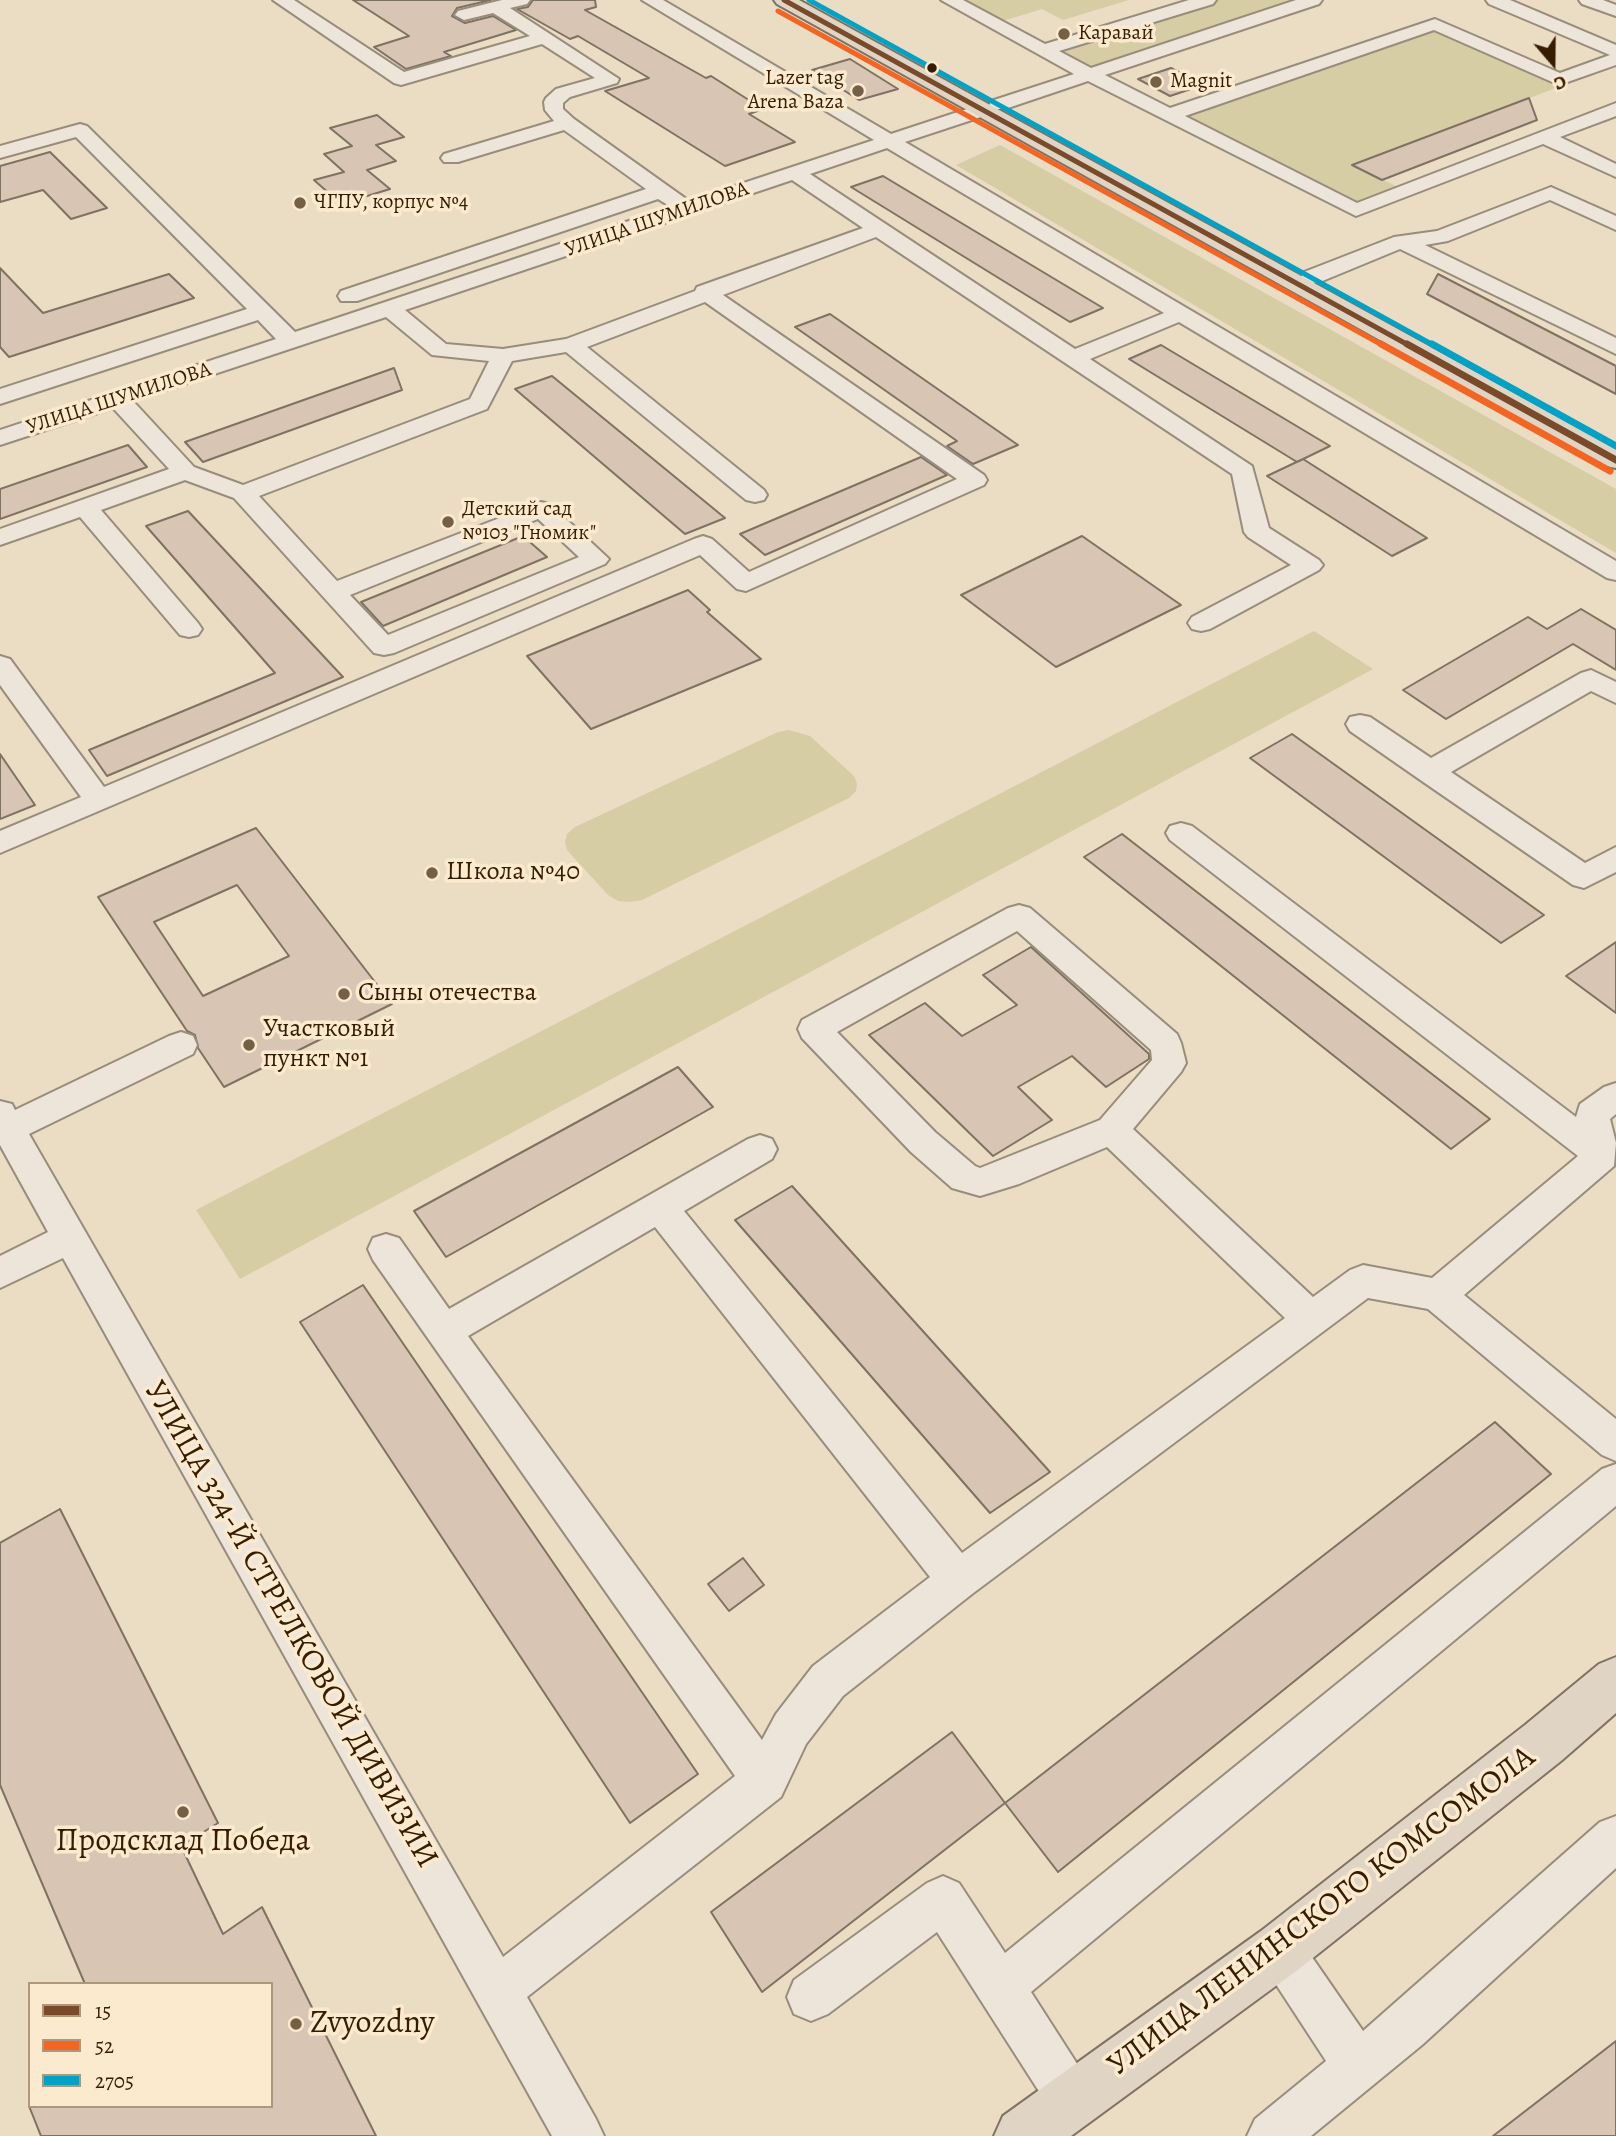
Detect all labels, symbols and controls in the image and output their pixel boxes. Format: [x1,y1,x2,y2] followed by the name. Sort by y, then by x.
[1078,21,1154,47] place label: Каравай
[1056,26,1072,42] marker: Каравай
[1518,28,1588,98] north arrow
[925,61,939,75] unlabelled marker
[748,66,844,116] place label: Lazer tag Arena Baza
[1170,69,1232,95] place label: Magnit
[1550,69,1570,97] text: С
[1148,74,1164,90] marker: Magnit
[850,83,866,99] marker: Lazer tag Arena Baza
[562,177,752,263] street label: УЛИЦА ШУМИЛОВА
[314,190,468,216] place label: ЧГПУ, корпус №4
[292,195,308,211] marker: ЧГПУ, корпус №4
[23,357,215,441] street label: УЛИЦА ШУМИЛОВА
[462,497,596,547] place label: Детский сад №103 "Гномик"
[440,514,456,530] marker: Детский сад №103 "Гномик"
[446,857,580,889] place label: Школа №40
[424,865,440,881] marker: Школа №40
[358,978,537,1010] place label: Сыны отечества
[336,986,352,1002] marker: Сыны отечества
[263,1014,395,1076] place label: Участковый пункт №1
[241,1037,257,1053] marker: Участковый пункт №1
[134,1375,446,1875] street label: УЛИЦА 324-Й СТРЕЛКОВОЙ ДИВИЗИИ
[1101,1739,1543,2085] street label: УЛИЦА ЛЕНИНСКОГО КОМСОМОЛА
[175,1804,191,1820] marker: Продсклад Победа
[56,1823,310,1861] place label: Продсклад Победа
[28,1982,273,2108] legend
[95,1997,111,2025] text: 15
[310,2005,435,2043] place label: Zvyozdny
[288,2016,304,2032] marker: Zvyozdny
[95,2032,114,2060] text: 52
[95,2067,134,2095] text: 2705

